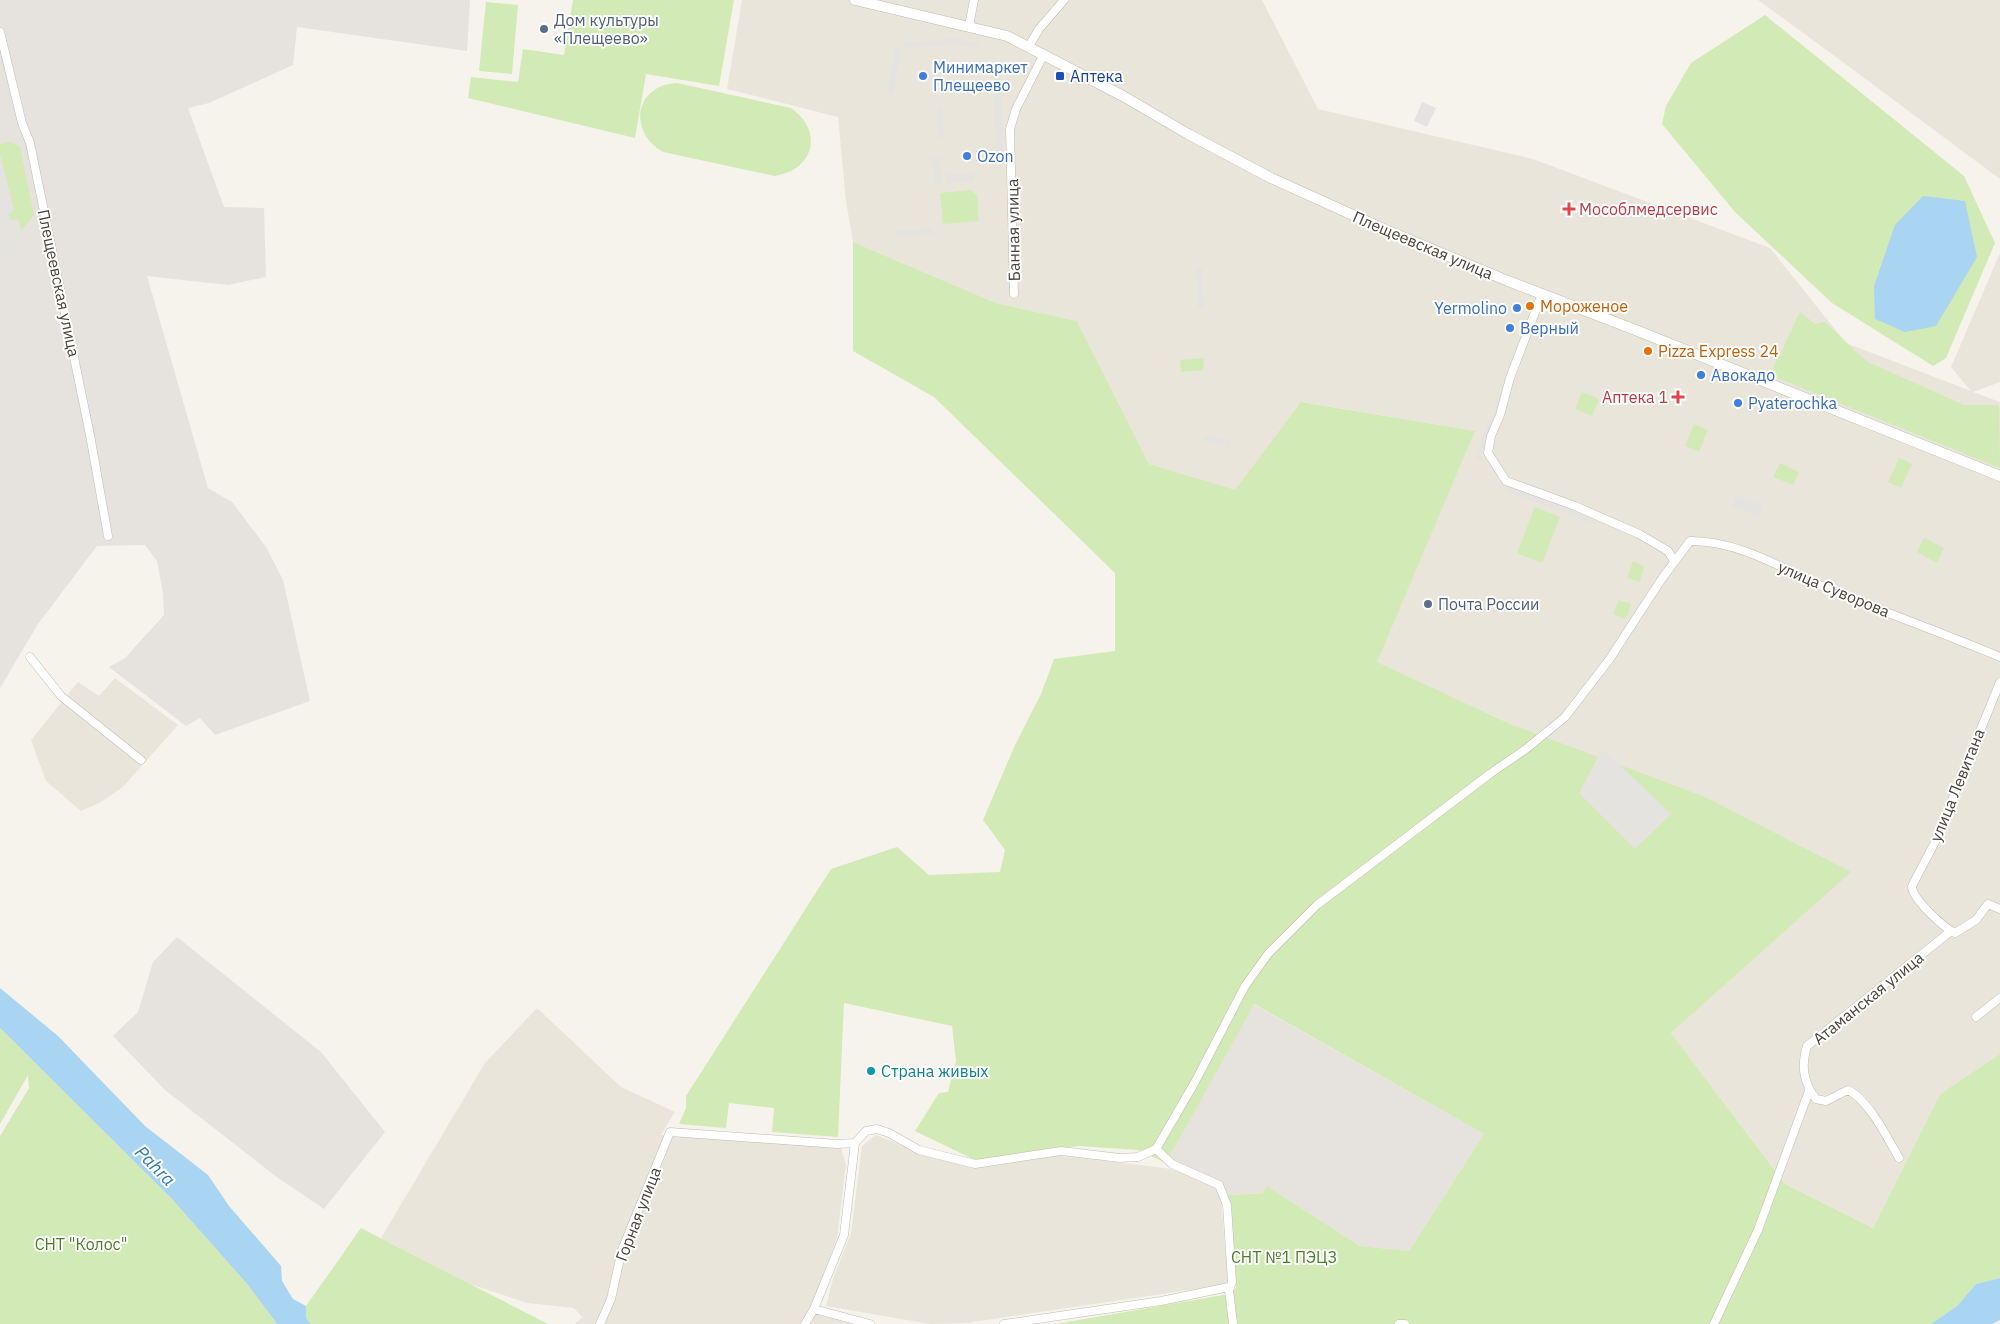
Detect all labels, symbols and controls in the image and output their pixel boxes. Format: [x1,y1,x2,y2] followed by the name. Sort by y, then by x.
[554,10,659,48] place label: Дом культуры «Плещеево»
[538,23,550,35] marker: Дом культуры «Плещеево»
[933,57,1028,95] place label: Минимаркет Плещеево
[1070,66,1123,86] place label: Аптека
[917,70,929,82] marker: Минимаркет Плещеево
[1054,70,1066,82] marker: Аптека
[977,146,1014,166] place label: Ozon
[961,150,973,162] marker: Ozon
[1002,178,1024,282] street label: Банная улица
[1579,199,1718,219] place label: Мособлмедсервис
[1563,203,1575,215] marker: Мособлмедсервис
[1350,206,1497,284] street label: Плещеевская улица
[34,207,85,359] street label: Плещеевская улица
[1540,296,1628,316] place label: Мороженое
[1434,298,1507,318] place label: Yermolino
[1524,300,1536,312] marker: Мороженое
[1511,302,1523,314] marker: Yermolino
[1520,318,1579,338] place label: Верный
[1504,322,1516,334] marker: Верный
[1658,341,1779,361] place label: Pizza Express 24
[1642,345,1654,357] marker: Pizza Express 24
[1711,365,1775,385] place label: Авокадо
[1695,369,1707,381] marker: Авокадо
[1602,387,1668,407] place label: Аптека 1
[1672,391,1684,403] marker: Аптека 1
[1748,393,1838,413] place label: Pyaterochka
[1732,397,1744,409] marker: Pyaterochka
[1775,556,1893,622] street label: улица Суворова
[1438,594,1539,614] place label: Почта России
[1422,598,1434,610] marker: Почта России
[1925,725,1989,844] street label: улица Левитана
[1809,947,1928,1049] street label: Атаманская улица
[881,1061,988,1081] place label: Страна живых
[865,1065,877,1077] marker: Страна живых
[130,1141,180,1191] water label: Pahra
[611,1164,665,1264] street label: Горная улица
[35,1234,127,1254] park label: СНТ "Колос"
[1231,1247,1337,1267] park label: СНТ №1 ПЭЦЗ

